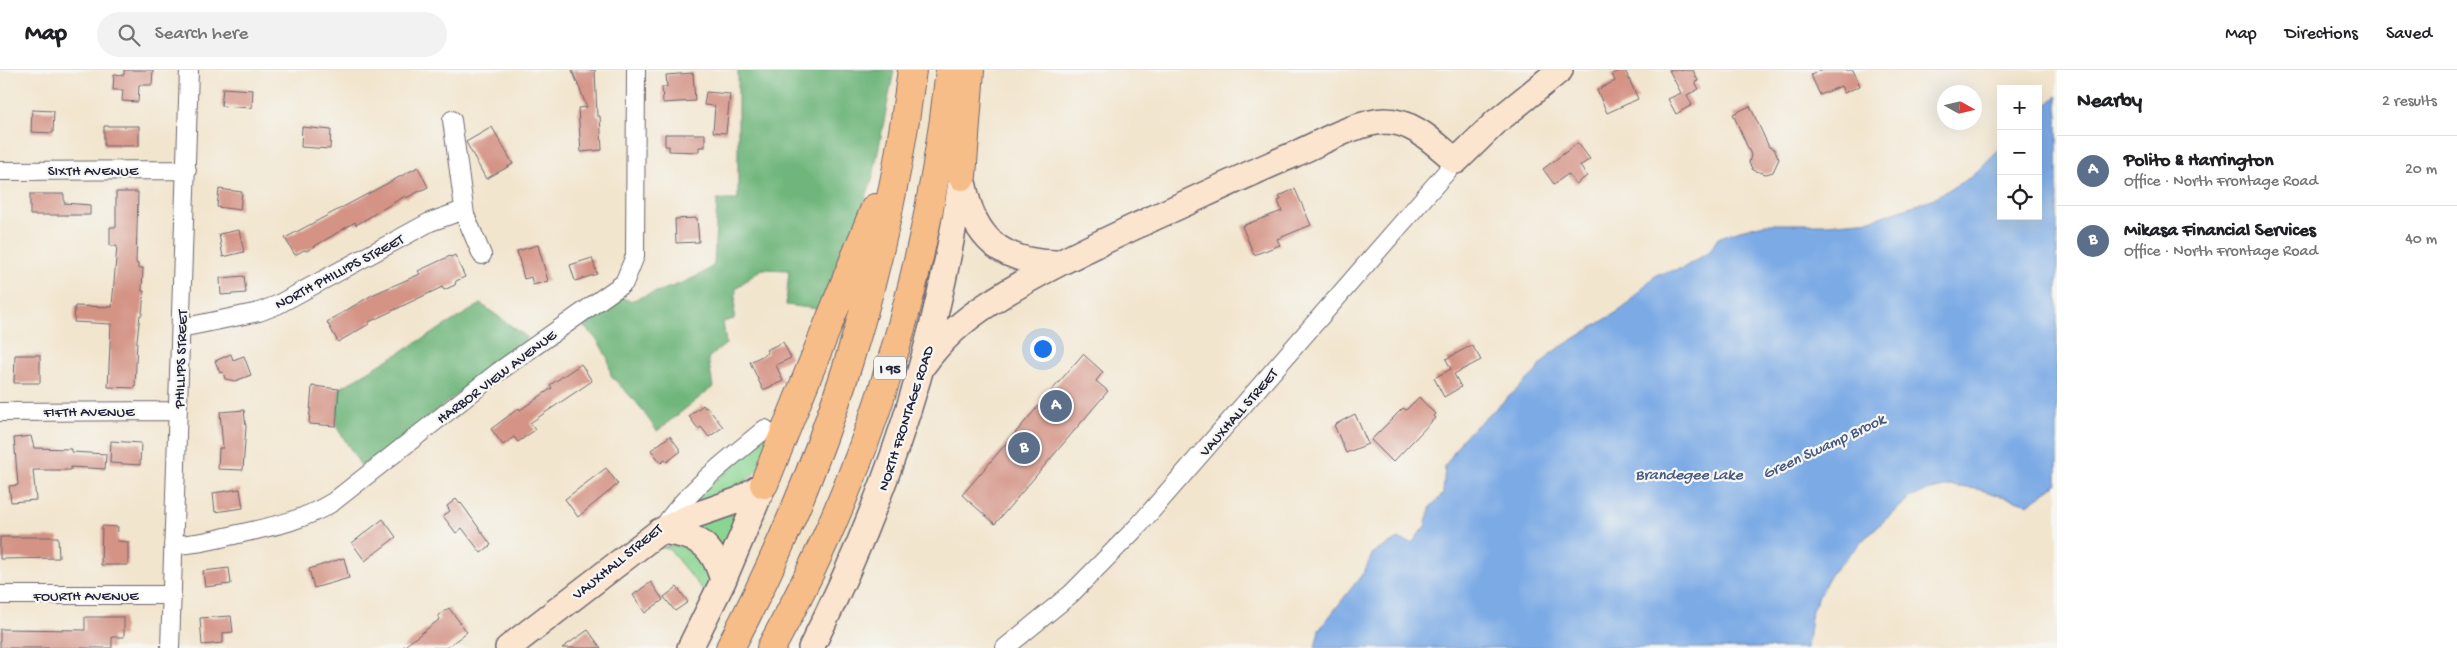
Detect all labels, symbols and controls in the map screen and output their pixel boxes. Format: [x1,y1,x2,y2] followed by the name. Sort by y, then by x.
[97,12,447,57] search box
[25,20,67,49] text: Map
[115,21,143,49] icon: search
[155,23,248,46] text: Search here
[2225,24,2257,45] text: Map
[2285,24,2358,45] text: Directions
[2386,24,2432,45] text: Saved
[1937,85,1982,130] north arrow
[1997,85,2042,220] map controls
[1997,85,2042,130] button: +
[2077,90,2142,115] text: Nearby
[2382,93,2437,112] text: 2 results
[1997,130,2042,175] button: −
[2124,150,2273,173] text: Polito & Harrington
[2088,161,2098,180] text: A
[2405,161,2437,180] text: 20 m
[48,163,139,181] street label: SIXTH AVENUE
[2124,173,2318,192] text: Office · North Frontage Road
[1997,175,2042,220] button: locate
[2124,220,2316,243] text: Mikasa Financial Services
[272,231,409,314] street label: NORTH PHILLIPS STREET
[2089,231,2097,250] text: B
[2405,231,2437,250] text: 40 m
[2124,243,2318,262] text: Office · North Frontage Road
[171,308,193,410] street label: PHILLIPS STREET
[434,326,561,429] street label: HARBOR VIEW AVENUE
[1030,336,1056,362] your location
[875,344,939,493] street label: NORTH FRONTAGE ROAD
[874,356,906,380] road number: I 95
[1196,365,1283,462] street label: VAUXHALL STREET
[1040,387,1072,425] pin: A
[42,404,135,422] street label: FIFTH AVENUE
[1760,411,1890,485] water label: Green Swamp Brook
[1008,429,1040,467] pin: B
[1635,467,1743,486] water label: Brandegee Lake
[569,520,668,605] street label: VAUXHALL STREET
[32,588,139,606] street label: FOURTH AVENUE

